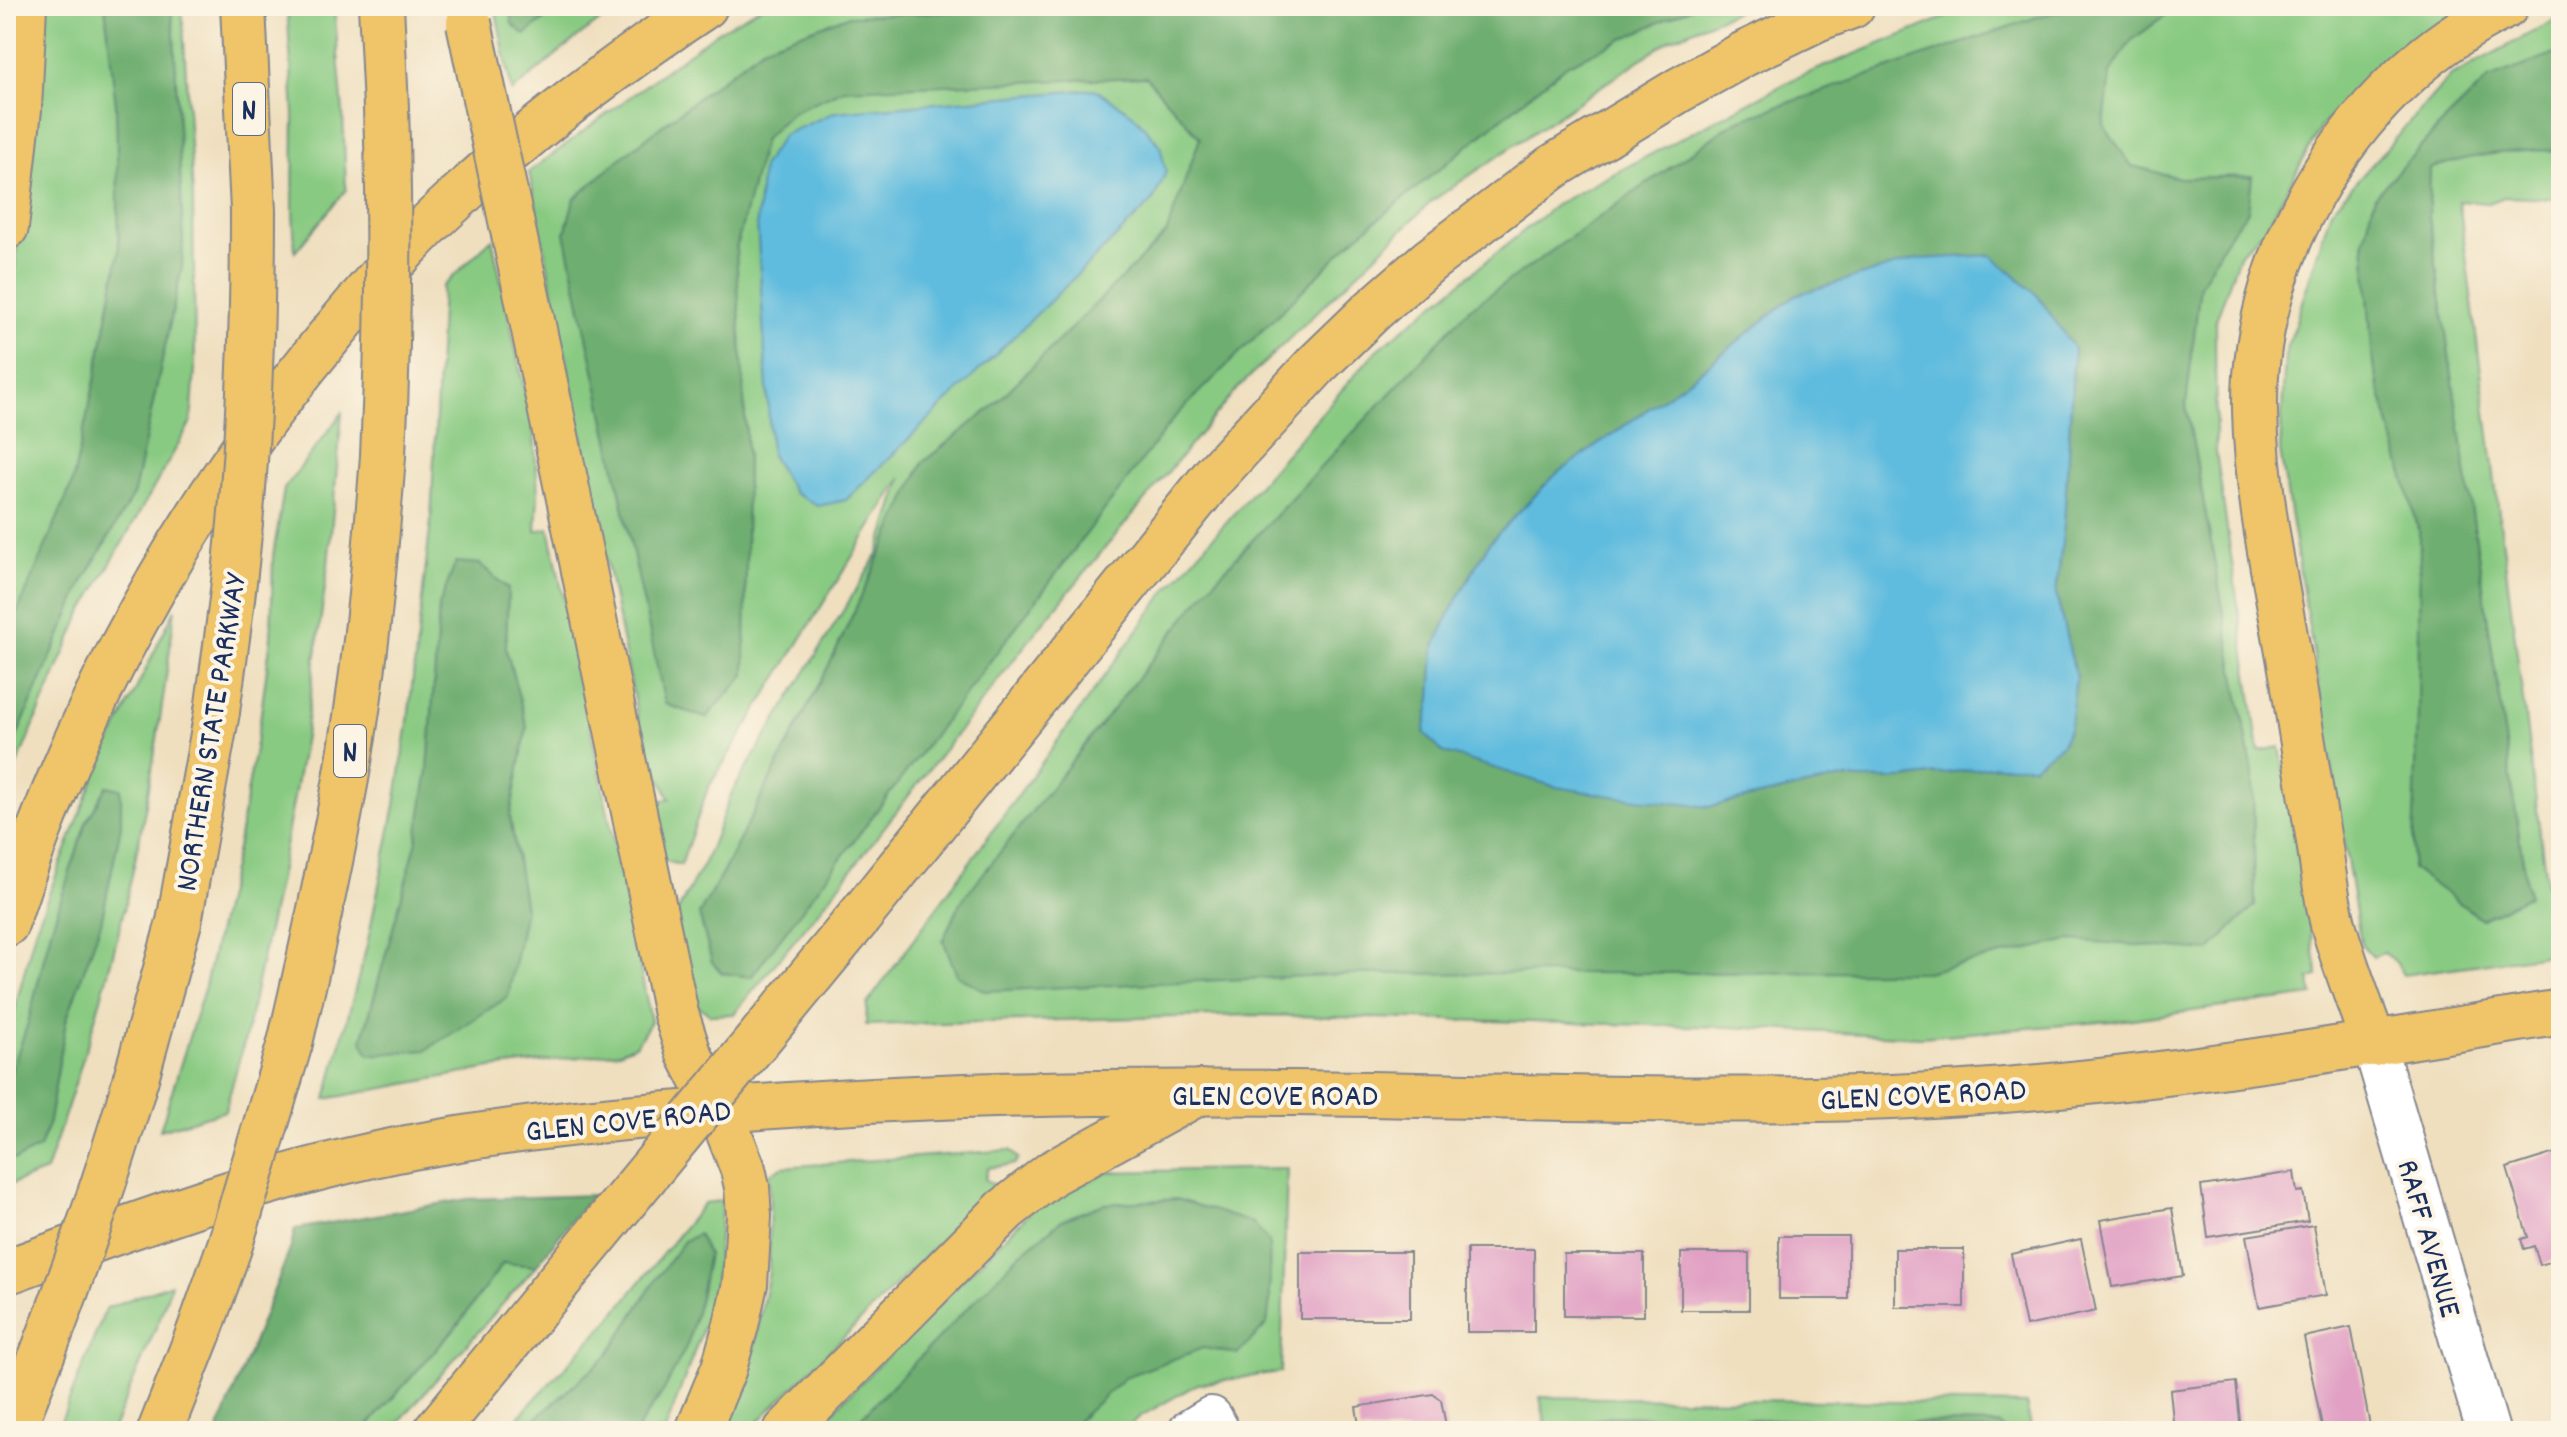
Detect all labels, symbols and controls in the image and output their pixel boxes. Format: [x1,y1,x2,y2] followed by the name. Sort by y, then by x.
[233,83,265,135] road number: N
[166,569,262,895] street label: NORTHERN STATE PARKWAY
[334,725,366,777] road number: N
[1819,1070,2027,1126] street label: GLEN COVE ROAD
[1172,1076,1378,1122] street label: GLEN COVE ROAD
[524,1090,734,1158] street label: GLEN COVE ROAD
[2382,1155,2471,1324] street label: RAFF AVENUE

